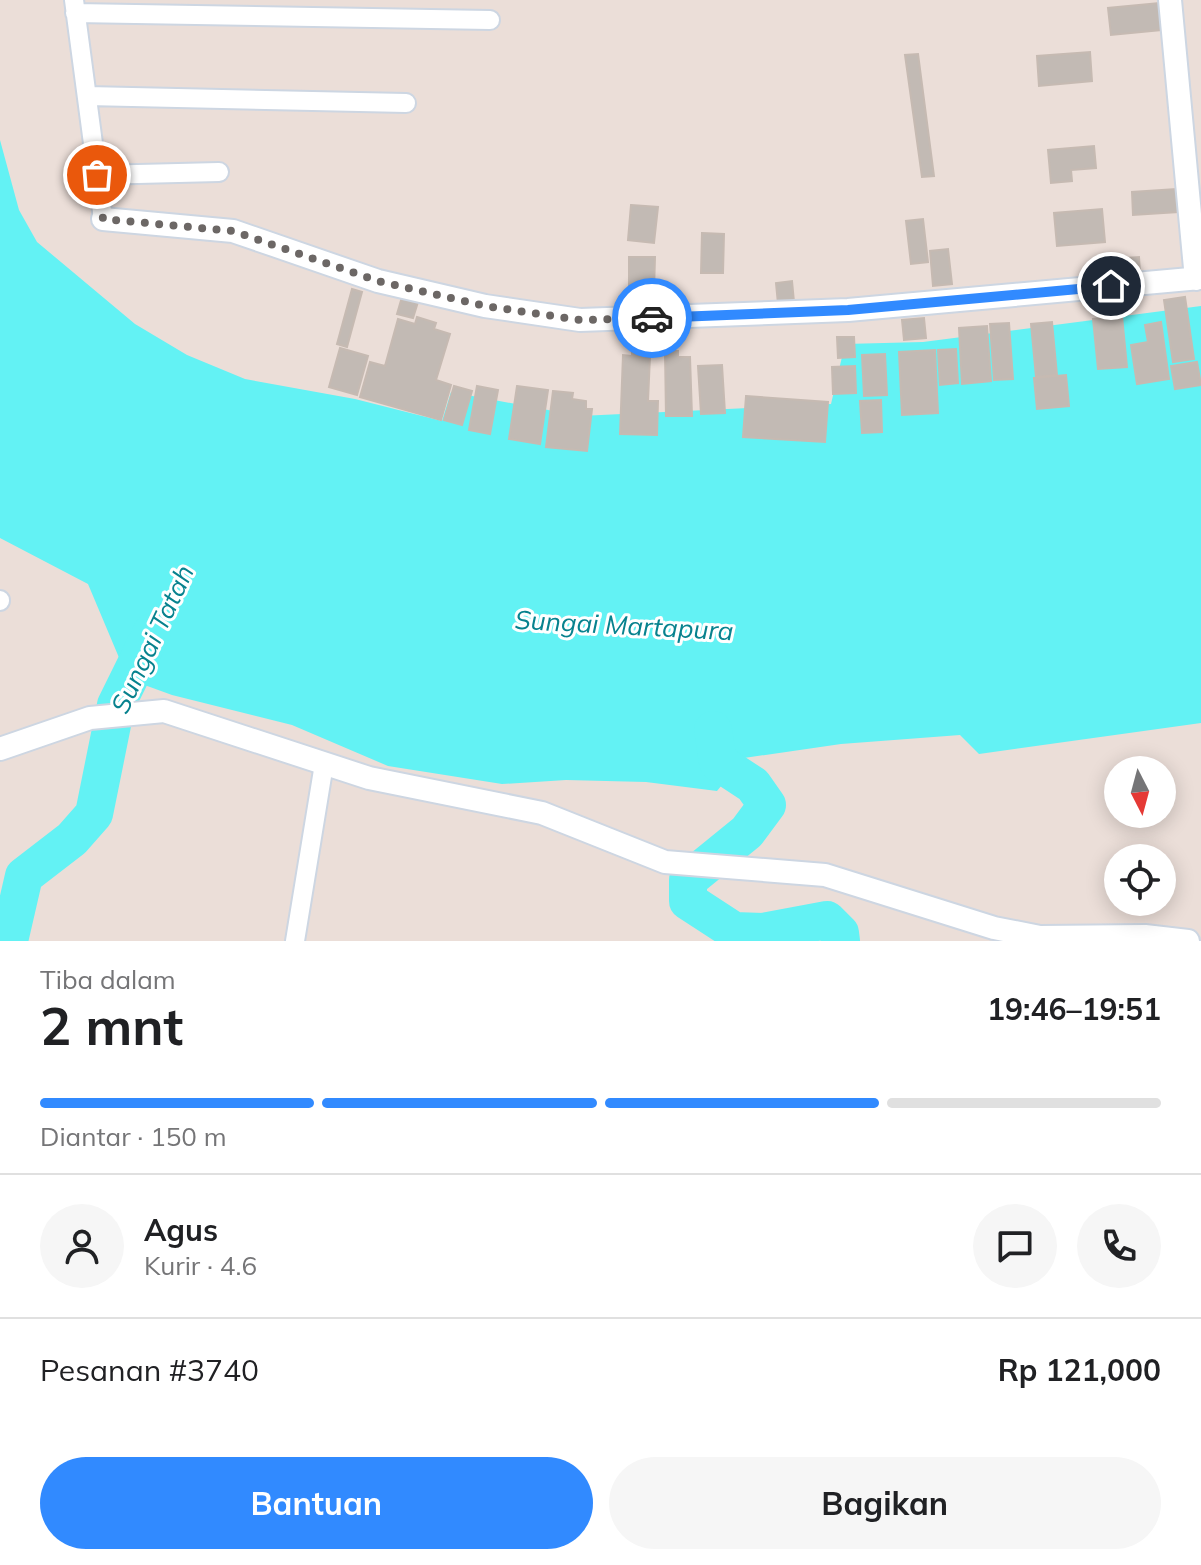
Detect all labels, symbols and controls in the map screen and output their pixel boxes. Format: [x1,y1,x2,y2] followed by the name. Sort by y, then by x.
[63,141,131,209] pin
[75,153,119,197] icon: bag
[1077,252,1145,320] pin
[1089,264,1133,308] icon: home
[612,278,692,358] courier
[630,296,674,340] icon: car
[103,560,201,718] water label: Sungai Tatah
[514,603,734,647] water label: Sungai Martapura
[1104,756,1176,828] north arrow
[1104,756,1176,916] map controls
[1104,844,1176,916] button: locate
[40,963,176,996] text: Tiba dalam
[987,990,1161,1028] text: 19:46–19:51
[40,993,183,1058] text: 2 mnt
[40,1120,227,1153] text: Diantar · 150 m
[40,1204,124,1288] button: person
[973,1204,1057,1288] button: chat
[1077,1204,1161,1288] button: phone
[144,1211,218,1249] text: Agus
[144,1249,257,1282] text: Kurir · 4.6
[40,1351,259,1389] text: Pesanan #3740
[998,1351,1161,1389] text: Rp 121,000
[40,1457,593,1549] button: Bantuan
[609,1457,1161,1549] button: Bagikan

